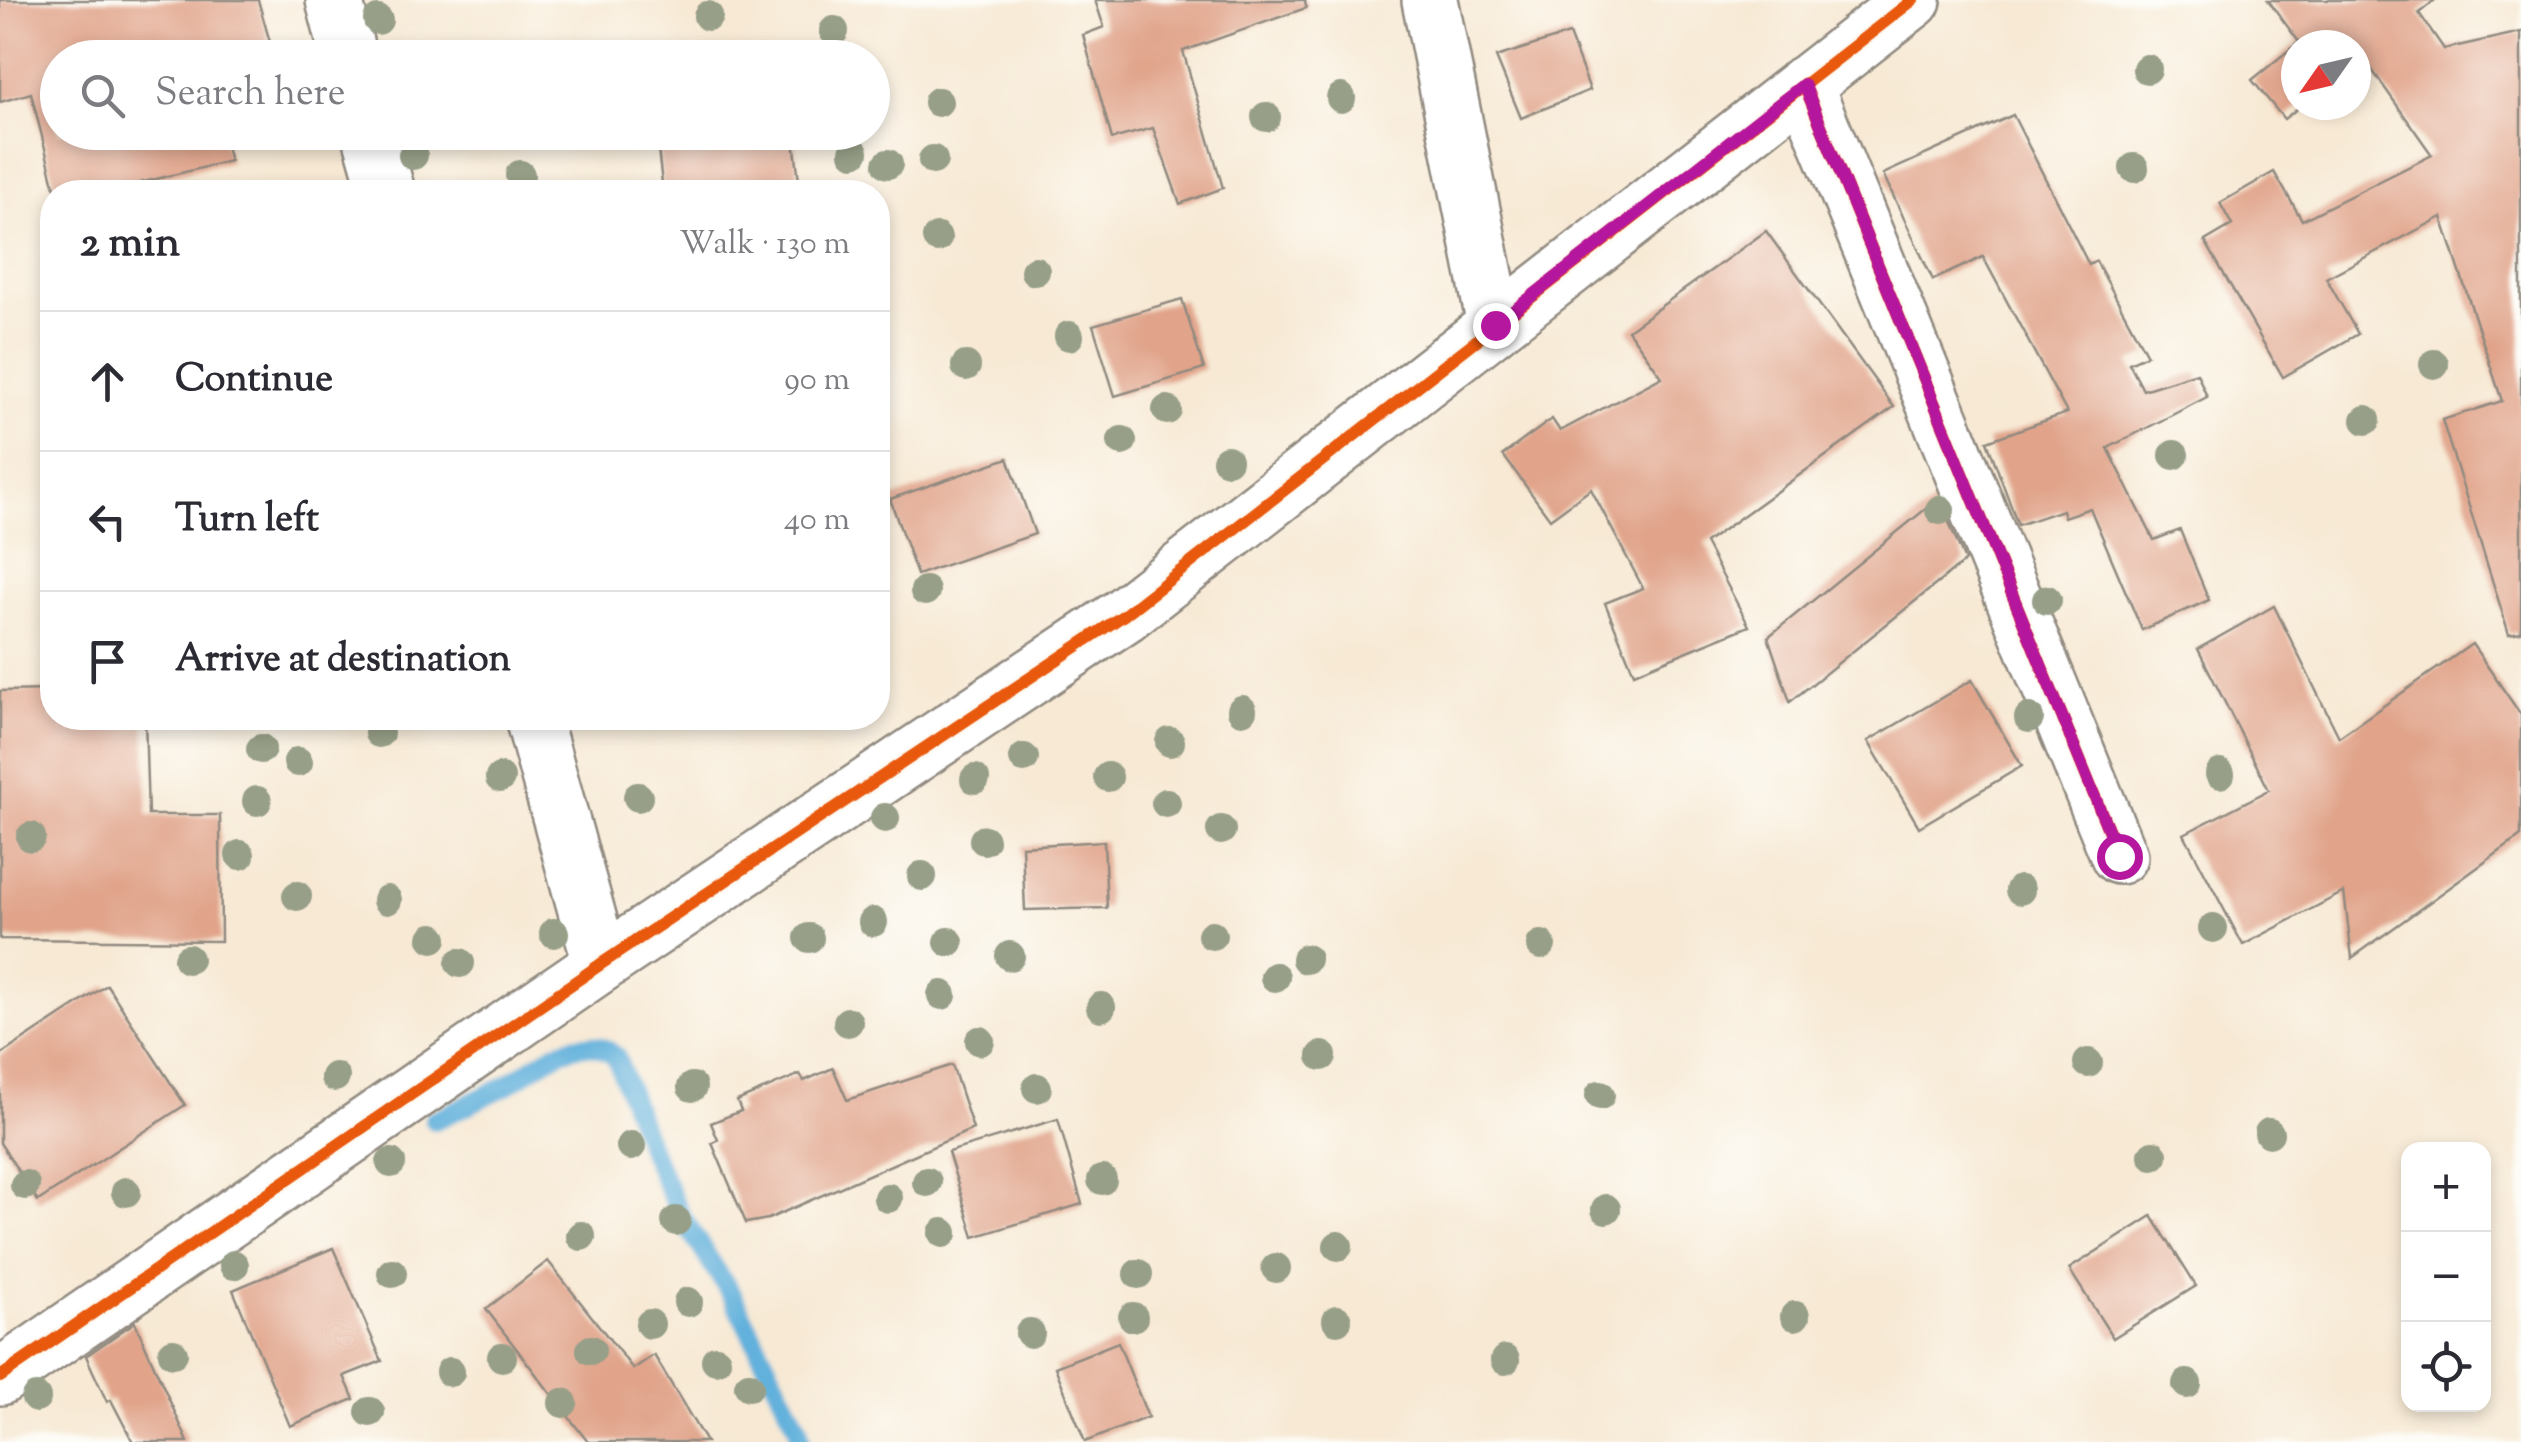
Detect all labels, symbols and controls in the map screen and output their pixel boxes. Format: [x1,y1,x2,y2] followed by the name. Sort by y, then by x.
[2281,30,2371,120] north arrow
[40,40,890,150] search box
[75,68,130,123] icon: search
[155,68,346,122] text: Search here
[80,215,180,275] text: 2 min
[679,222,850,268] text: Walk · 130 m
[1473,303,1519,349] route end
[80,354,135,409] icon: ahead
[175,354,333,408] text: Continue
[784,358,850,404] text: 90 m
[80,494,135,549] icon: left
[175,494,319,548] text: Turn left
[784,498,850,544] text: 40 m
[80,634,135,689] icon: arrive
[175,634,511,688] text: Arrive at destination
[2097,834,2143,880] route start
[2401,1142,2491,1412] map controls
[2401,1142,2491,1232] button: +
[2401,1232,2491,1322] button: −
[2401,1322,2491,1412] button: locate

